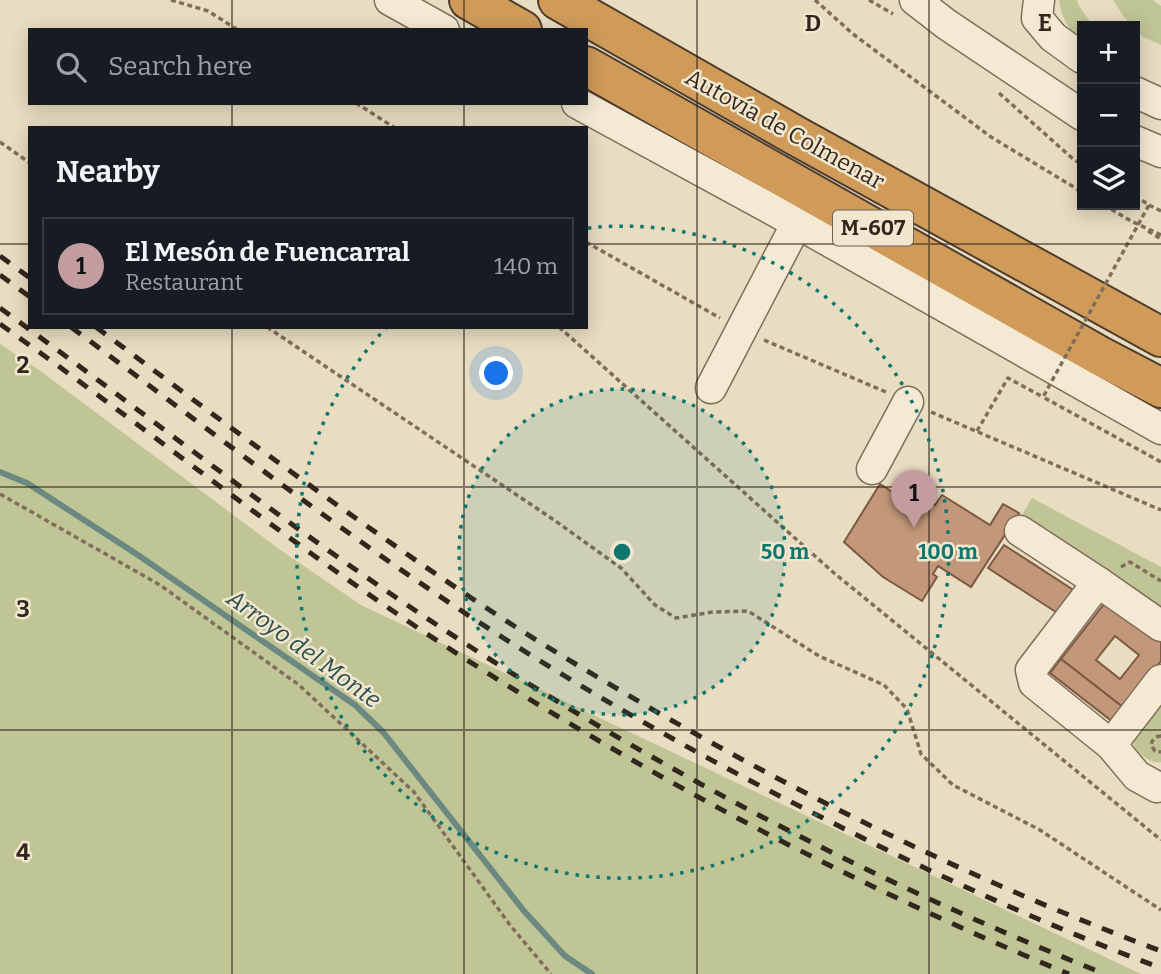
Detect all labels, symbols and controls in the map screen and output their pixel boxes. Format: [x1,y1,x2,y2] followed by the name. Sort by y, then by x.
[805,9,821,37] text: D
[1038,9,1052,37] text: E
[1077,21,1140,210] map controls
[1077,21,1140,84] button: +
[28,28,588,105] search box
[52,48,90,86] icon: search
[108,51,252,82] text: Search here
[681,63,889,195] street label: Autovía de Colmenar
[1077,84,1140,147] button: −
[1077,147,1140,210] button: layers
[56,154,160,190] text: Nearby
[833,210,913,246] road number: M-607
[125,237,410,268] text: El Mesón de Fuencarral
[76,252,86,280] text: 1
[494,252,558,280] text: 140 m
[125,268,243,296] text: Restaurant
[17,351,30,379] text: 2
[479,356,513,390] your location
[891,470,937,528] pin: 1
[761,539,809,565] text: 50 m
[918,539,978,565] text: 100 m
[610,540,634,564] centre of rings
[221,583,386,714] water label: Arroyo del Monte
[16,595,30,623] text: 3
[16,838,30,866] text: 4

